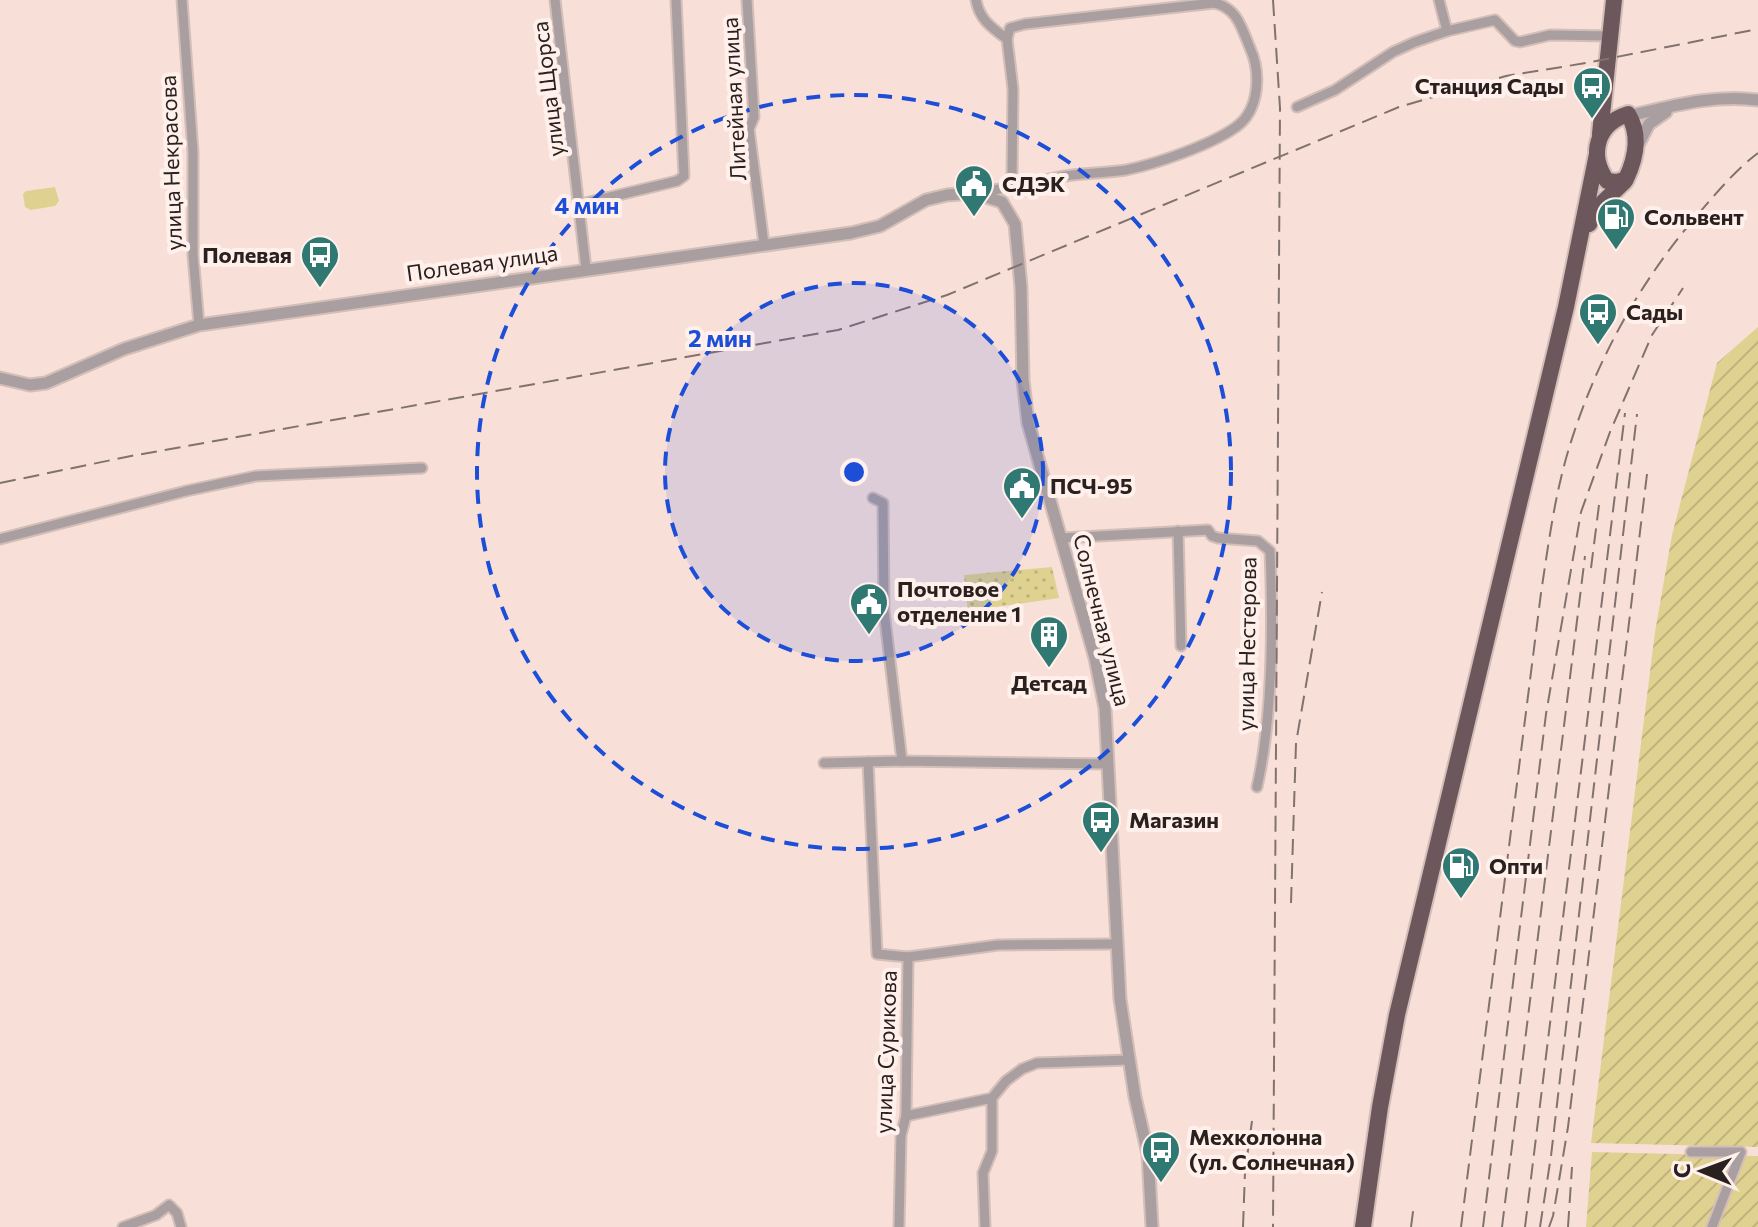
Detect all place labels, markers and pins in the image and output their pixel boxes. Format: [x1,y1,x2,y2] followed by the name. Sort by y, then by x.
[1571,65,1613,120] bus stop icon: Станция Сады
[1415,72,1564,99] place label: Станция Сады
[953,163,995,218] public building icon: СДЭК
[1002,170,1065,197] place label: СДЭК
[1595,196,1637,251] fuel station icon: Сольвент
[1644,203,1744,230] place label: Сольвент
[299,234,341,289] bus stop icon: Полевая
[202,241,292,268] place label: Полевая
[1577,291,1619,346] bus stop icon: Сады
[1626,298,1683,325] place label: Сады
[840,458,868,486] centre of rings
[1001,465,1043,520] public building icon: ПСЧ-95
[1050,472,1133,499] place label: ПСЧ-95
[897,575,1021,627] place label: Почтовое отделение 1
[848,581,890,636] public building icon: Почтовое отделение 1
[1028,614,1070,669] building icon: Детсад
[1011,669,1087,696] place label: Детсад
[1080,799,1122,854] bus stop icon: Магазин
[1129,806,1219,833] place label: Магазин
[1440,845,1482,900] fuel station icon: Опти
[1489,852,1543,879] place label: Опти
[1189,1123,1355,1175] place label: Мехколонна (ул. Солнечная)
[1140,1129,1182,1184] bus stop icon: Мехколонна (ул. Солнечная)

